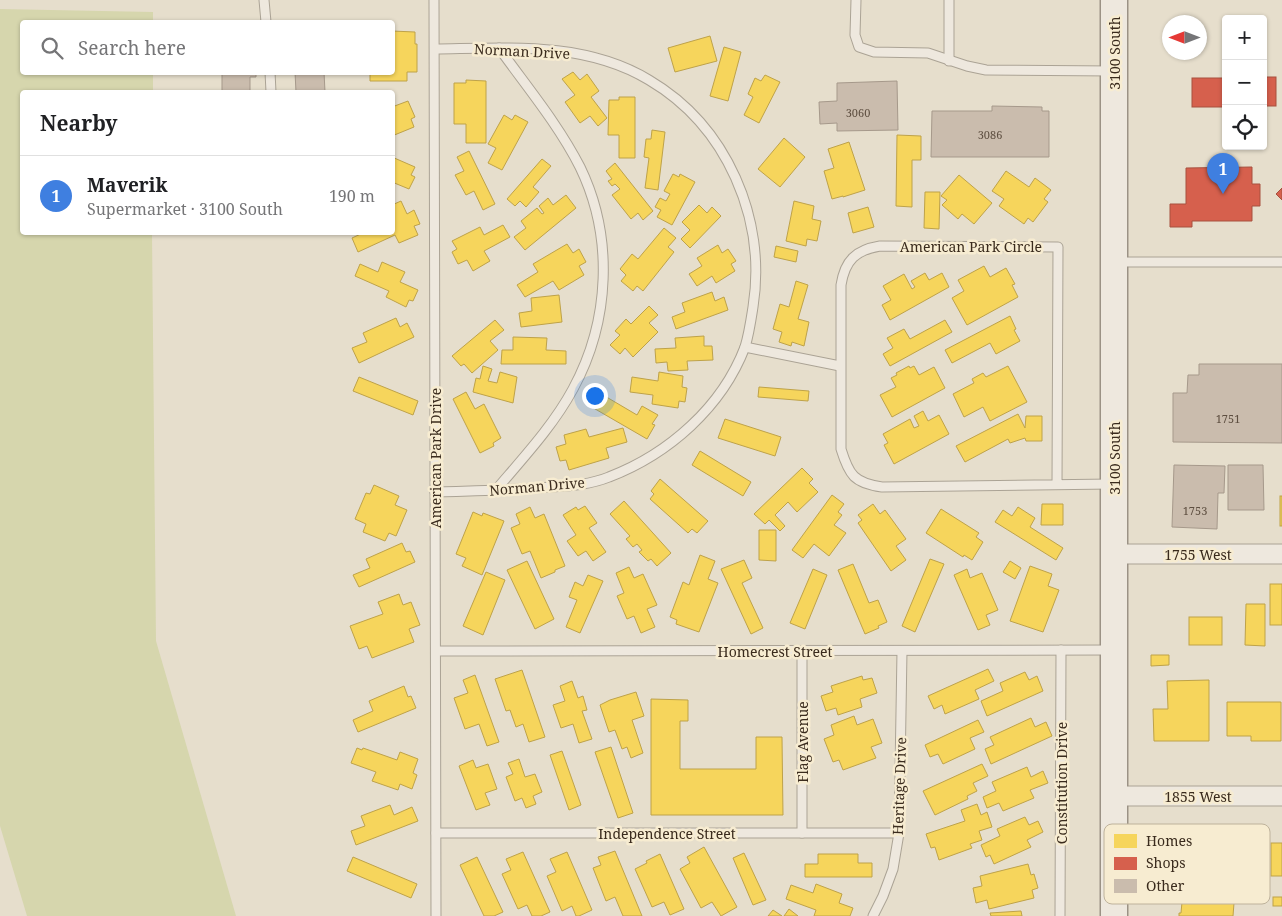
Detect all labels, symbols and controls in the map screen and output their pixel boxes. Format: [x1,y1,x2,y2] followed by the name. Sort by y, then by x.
[1162,15,1207,60] north arrow
[1222,15,1267,150] map controls
[1222,15,1267,60] button: +
[1105,16,1124,90] street label: 3100 South
[20,20,395,75] search box
[38,34,66,62] icon: search
[78,35,186,61] text: Search here
[474,39,570,63] street label: Norman Drive
[1222,60,1267,105] button: −
[846,105,870,120] house number: 3060
[1222,105,1267,150] button: locate
[40,109,118,137] text: Nearby
[978,127,1002,142] house number: 3086
[1207,153,1239,194] pin: 1
[87,172,168,198] text: Maverik
[51,185,61,207] text: 1
[329,185,375,207] text: 190 m
[87,198,283,220] text: Supermarket · 3100 South
[900,237,1042,256] street label: American Park Circle
[582,383,608,409] your location
[426,388,445,528] street label: American Park Drive
[1216,411,1240,426] house number: 1751
[1105,421,1124,495] street label: 3100 South
[488,472,586,500] street label: Norman Drive
[1183,503,1207,518] house number: 1753
[1164,545,1232,564] street label: 1755 West
[718,642,832,661] street label: Homecrest Street
[793,701,812,783] street label: Flag Avenue
[1052,722,1071,844] street label: Constitution Drive
[888,737,910,835] street label: Heritage Drive
[1164,787,1232,806] street label: 1855 West
[598,824,736,843] street label: Independence Street
[1104,824,1270,904] legend
[1146,831,1192,850] text: Homes
[1146,853,1186,872] text: Shops
[1146,876,1185,895] text: Other

